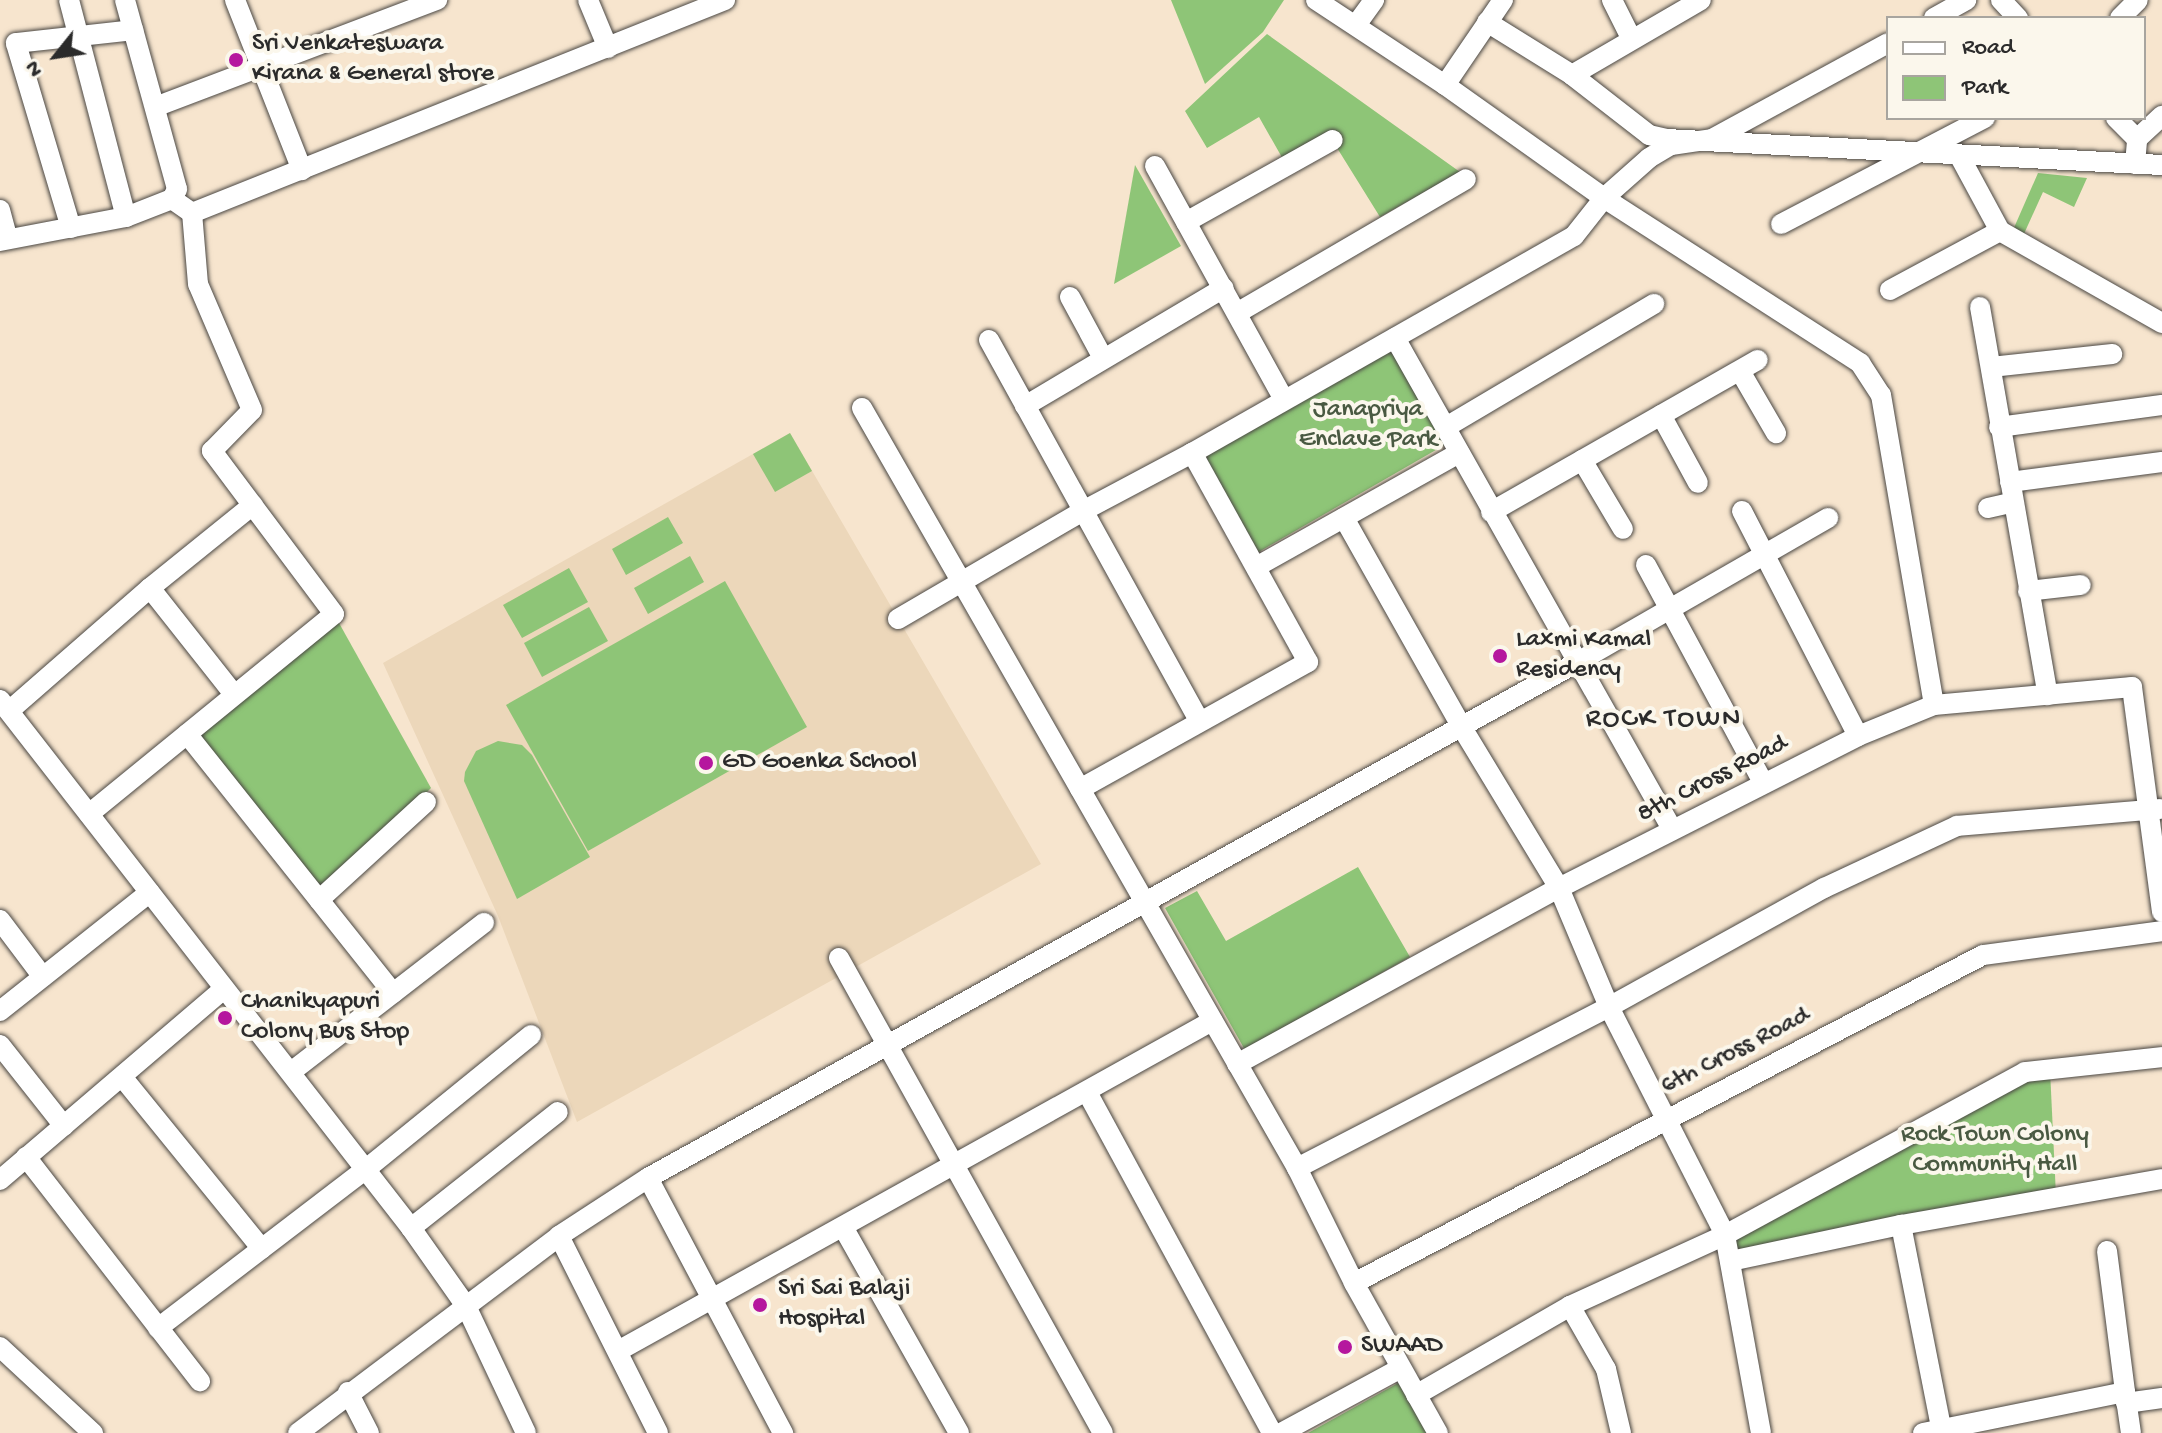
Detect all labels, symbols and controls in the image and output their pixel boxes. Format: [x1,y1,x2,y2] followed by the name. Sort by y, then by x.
[16,16,96,96] north arrow
[1886,16,2146,120] legend
[252,29,494,90] place label: Sri Venkateswara Kirana & General store
[1962,34,2014,63] text: Road
[227,51,245,69] marker: Sri Venkateswara Kirana & General store
[20,55,50,81] text: N
[1962,74,2008,103] text: Park
[1299,395,1437,456] park label: Janapriya Enclave Park
[1516,625,1651,686] place label: Laxmi Kamal Residency
[1491,647,1509,665] marker: Laxmi Kamal Residency
[1586,703,1742,737] district label: ROCK TOWN
[1633,729,1793,831] street label: 8th Cross Road
[722,747,917,779] place label: GD Goenka School
[697,754,715,772] marker: GD Goenka School
[241,987,409,1048] place label: Chanikyapuri Colony Bus Stop
[1656,1001,1816,1103] street label: 6th Cross Road
[216,1009,234,1027] marker: Chanikyapuri Colony Bus Stop
[1901,1120,2089,1182] park label: Rock Town Colony Community Hall
[778,1274,910,1336] place label: Sri Sai Balaji Hospital
[749,1294,771,1316] marker: Sri Sai Balaji Hospital
[1361,1331,1443,1363] place label: SWAAD
[1336,1338,1354,1356] marker: SWAAD

